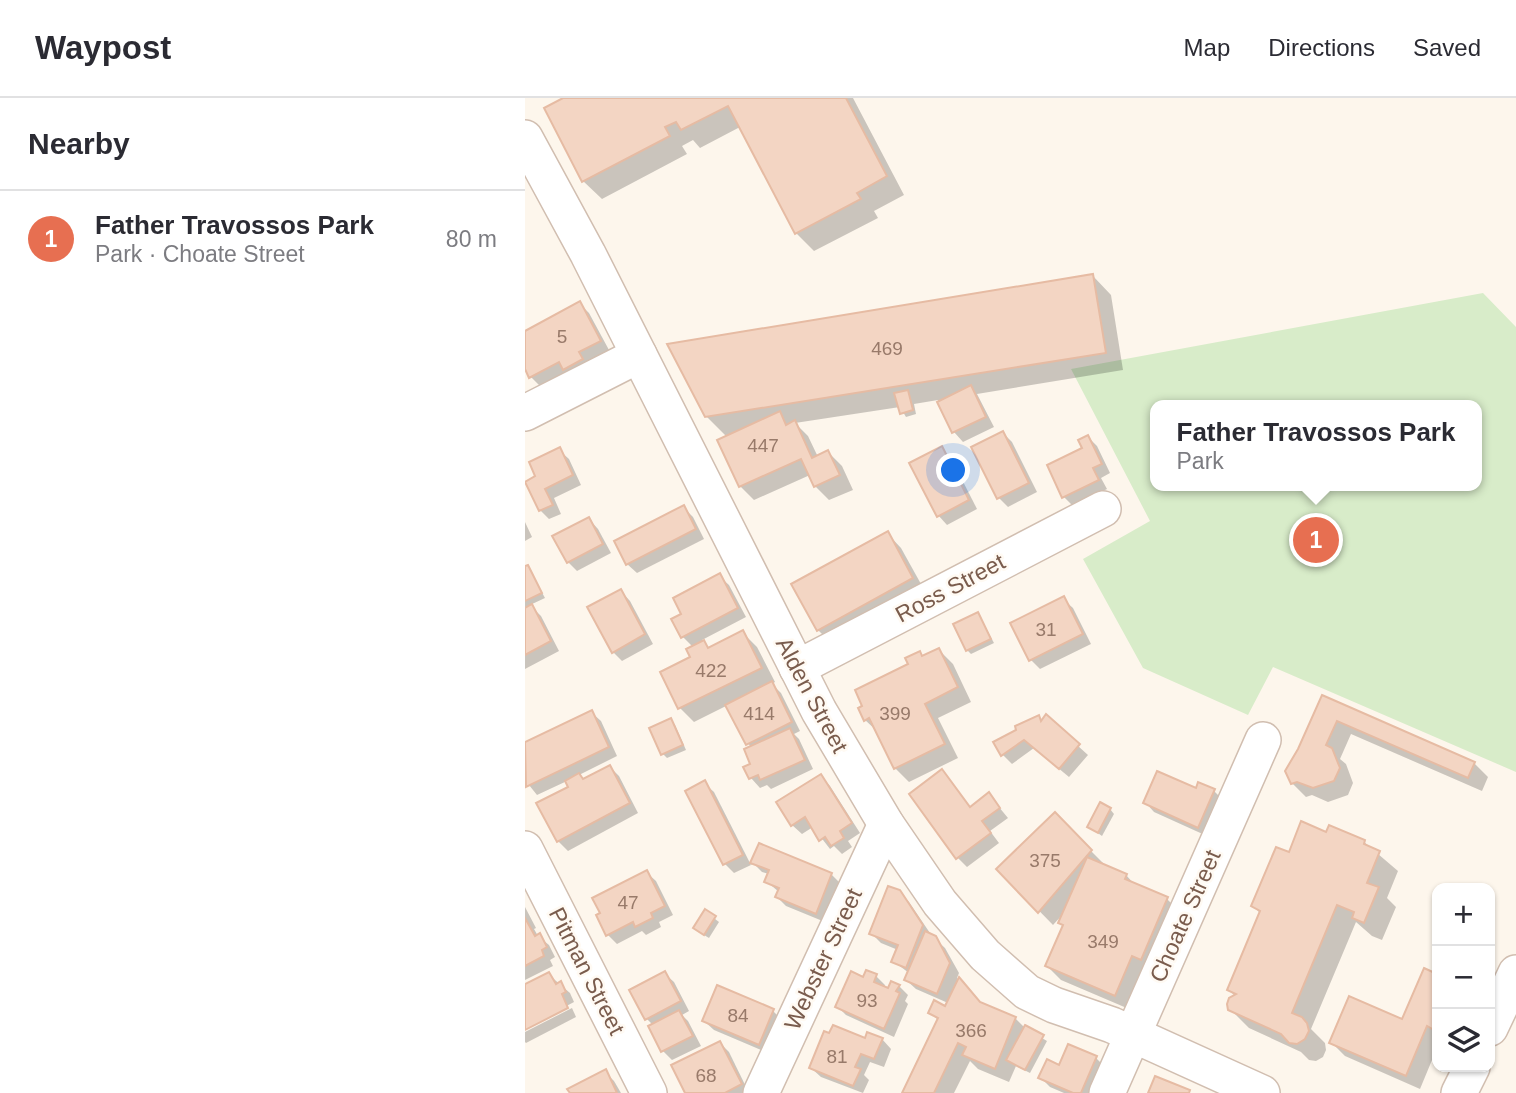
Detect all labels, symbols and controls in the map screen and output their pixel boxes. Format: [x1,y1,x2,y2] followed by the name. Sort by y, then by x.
[35,29,171,66] text: Waypost
[1184,34,1230,61] text: Map
[1268,34,1375,61] text: Directions
[1413,34,1481,61] text: Saved
[28,127,130,160] text: Nearby
[95,210,374,240] text: Father Travossos Park
[45,226,57,252] text: 1
[446,226,497,252] text: 80 m
[95,241,305,267] text: Park · Choate Street
[557,326,567,347] house number: 5
[871,338,903,359] house number: 469
[1150,400,1482,491] popup
[1177,417,1455,447] text: Father Travossos Park
[747,435,779,456] house number: 447
[1177,448,1224,474] text: Park
[936,453,970,487] your location
[1293,514,1339,566] pin: 1
[891,548,1010,628] street label: Ross Street
[1035,619,1057,640] house number: 31
[771,633,853,758] street label: Alden Street
[695,660,727,681] house number: 422
[743,703,775,724] house number: 414
[879,703,911,724] house number: 399
[1144,845,1226,986] street label: Choate Street
[1029,850,1061,871] house number: 375
[1432,883,1495,1072] map controls
[1432,883,1495,946] button: +
[779,884,867,1034] street label: Webster Street
[617,892,639,913] house number: 47
[544,903,630,1040] street label: Pitman Street
[1087,931,1119,952] house number: 349
[1432,946,1495,1009] button: −
[856,990,878,1011] house number: 93
[727,1005,749,1026] house number: 84
[1432,1009,1495,1072] button: layers
[955,1020,987,1041] house number: 366
[826,1046,848,1067] house number: 81
[695,1065,717,1086] house number: 68

